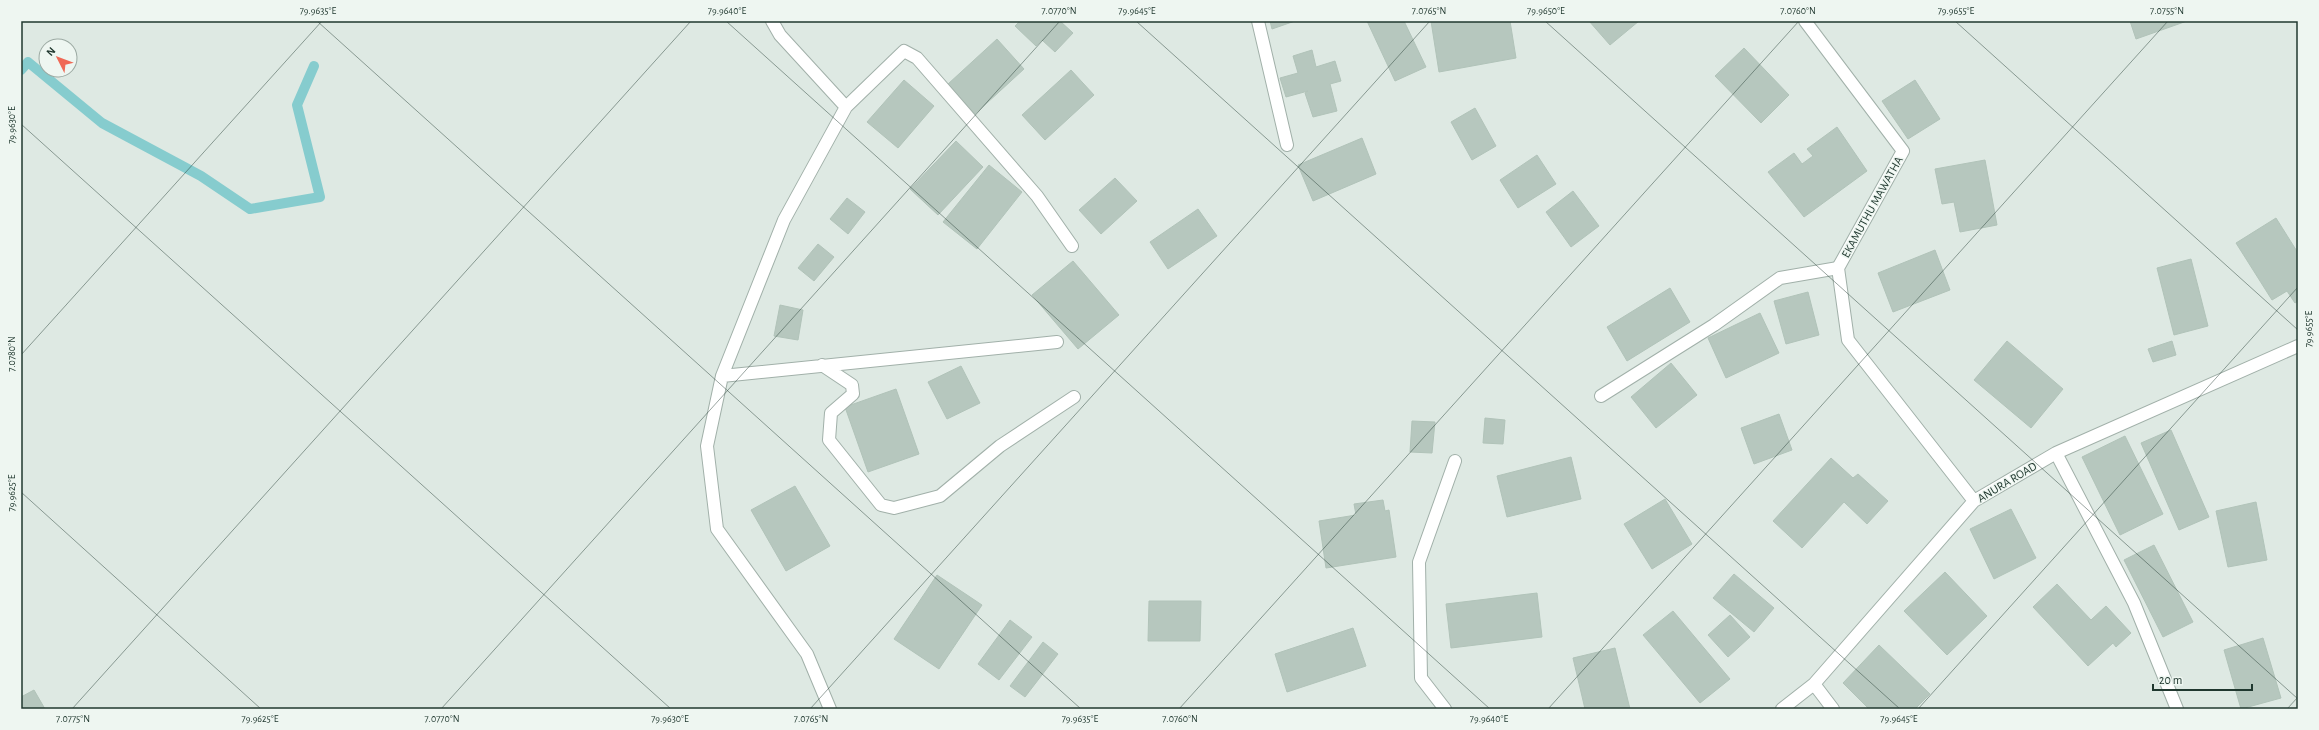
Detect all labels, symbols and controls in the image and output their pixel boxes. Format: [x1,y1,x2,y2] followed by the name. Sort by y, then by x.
[300,6,336,16] text: 79.9635°E
[708,6,746,16] text: 79.9640°E
[1041,6,1077,16] text: 7.0770°N
[1118,6,1156,16] text: 79.9645°E
[1412,6,1446,16] text: 7.0765°N
[1527,6,1565,16] text: 79.9650°E
[1780,6,1816,16] text: 7.0760°N
[1938,6,1975,16] text: 79.9655°E
[2150,6,2184,16] text: 7.0755°N
[38,38,78,78] north arrow
[44,45,58,58] text: N
[7,106,17,144] text: 79.9630°E
[1839,154,1905,260] street label: EKAMUTHU MAWATHA
[2304,310,2314,347] text: 79.9655°E
[7,336,17,372] text: 7.0780°N
[1975,460,2039,504] street label: ANURA ROAD
[7,474,17,512] text: 79.9625°E
[2153,666,2252,692] scale bar
[2159,674,2182,686] text: 20 m
[56,714,90,724] text: 7.0775°N
[241,714,279,724] text: 79.9625°E
[424,714,460,724] text: 7.0770°N
[651,714,689,724] text: 79.9630°E
[794,714,828,724] text: 7.0765°N
[1062,714,1098,724] text: 79.9635°E
[1162,714,1198,724] text: 7.0760°N
[1470,714,1508,724] text: 79.9640°E
[1880,714,1918,724] text: 79.9645°E

